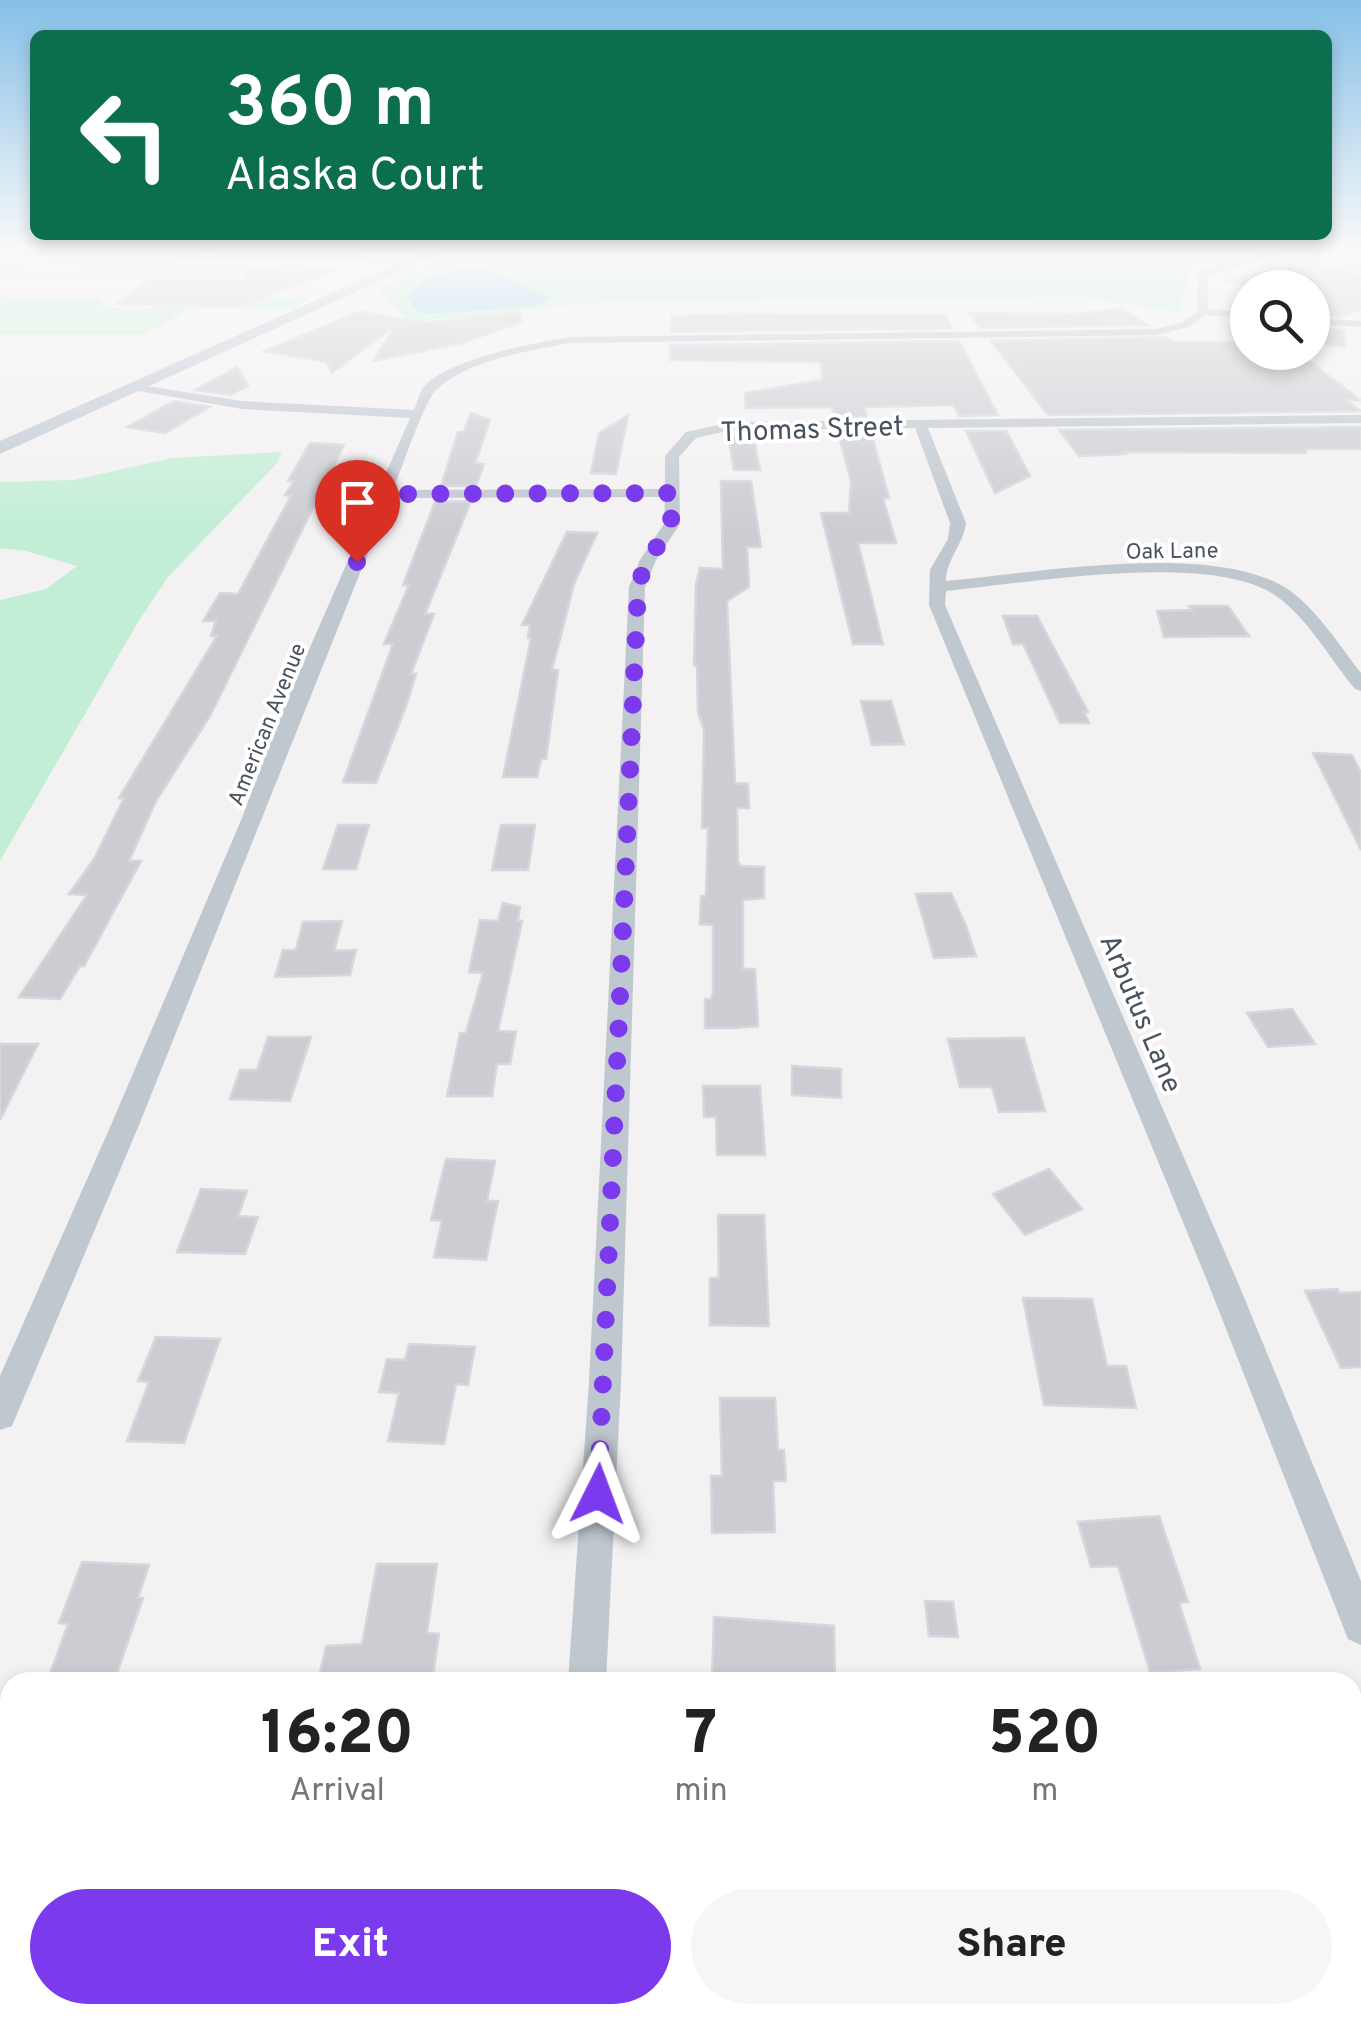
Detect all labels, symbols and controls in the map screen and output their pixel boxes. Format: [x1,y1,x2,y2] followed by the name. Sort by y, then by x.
[225,62,435,151] text: 360 m
[60,70,190,200] icon: left
[225,149,484,206] text: Alaska Court
[1230,270,1330,370] map controls
[1230,270,1330,370] button: search
[720,410,904,452] street label: Thomas Street
[315,460,400,563] pin
[330,475,385,530] icon: arrive
[1125,538,1219,567] street label: Oak Lane
[223,640,313,810] street label: American Avenue
[1090,930,1189,1099] street label: Arbutus Lane
[546,1442,650,1546] position arrow
[261,1699,414,1775] text: 16:20
[685,1699,717,1775] text: 7
[988,1699,1101,1775] text: 520
[290,1772,385,1812] text: Arrival
[674,1772,728,1812] text: min
[1031,1772,1058,1812] text: m
[30,1889,671,2004] button: Exit
[691,1889,1332,2004] button: Share

